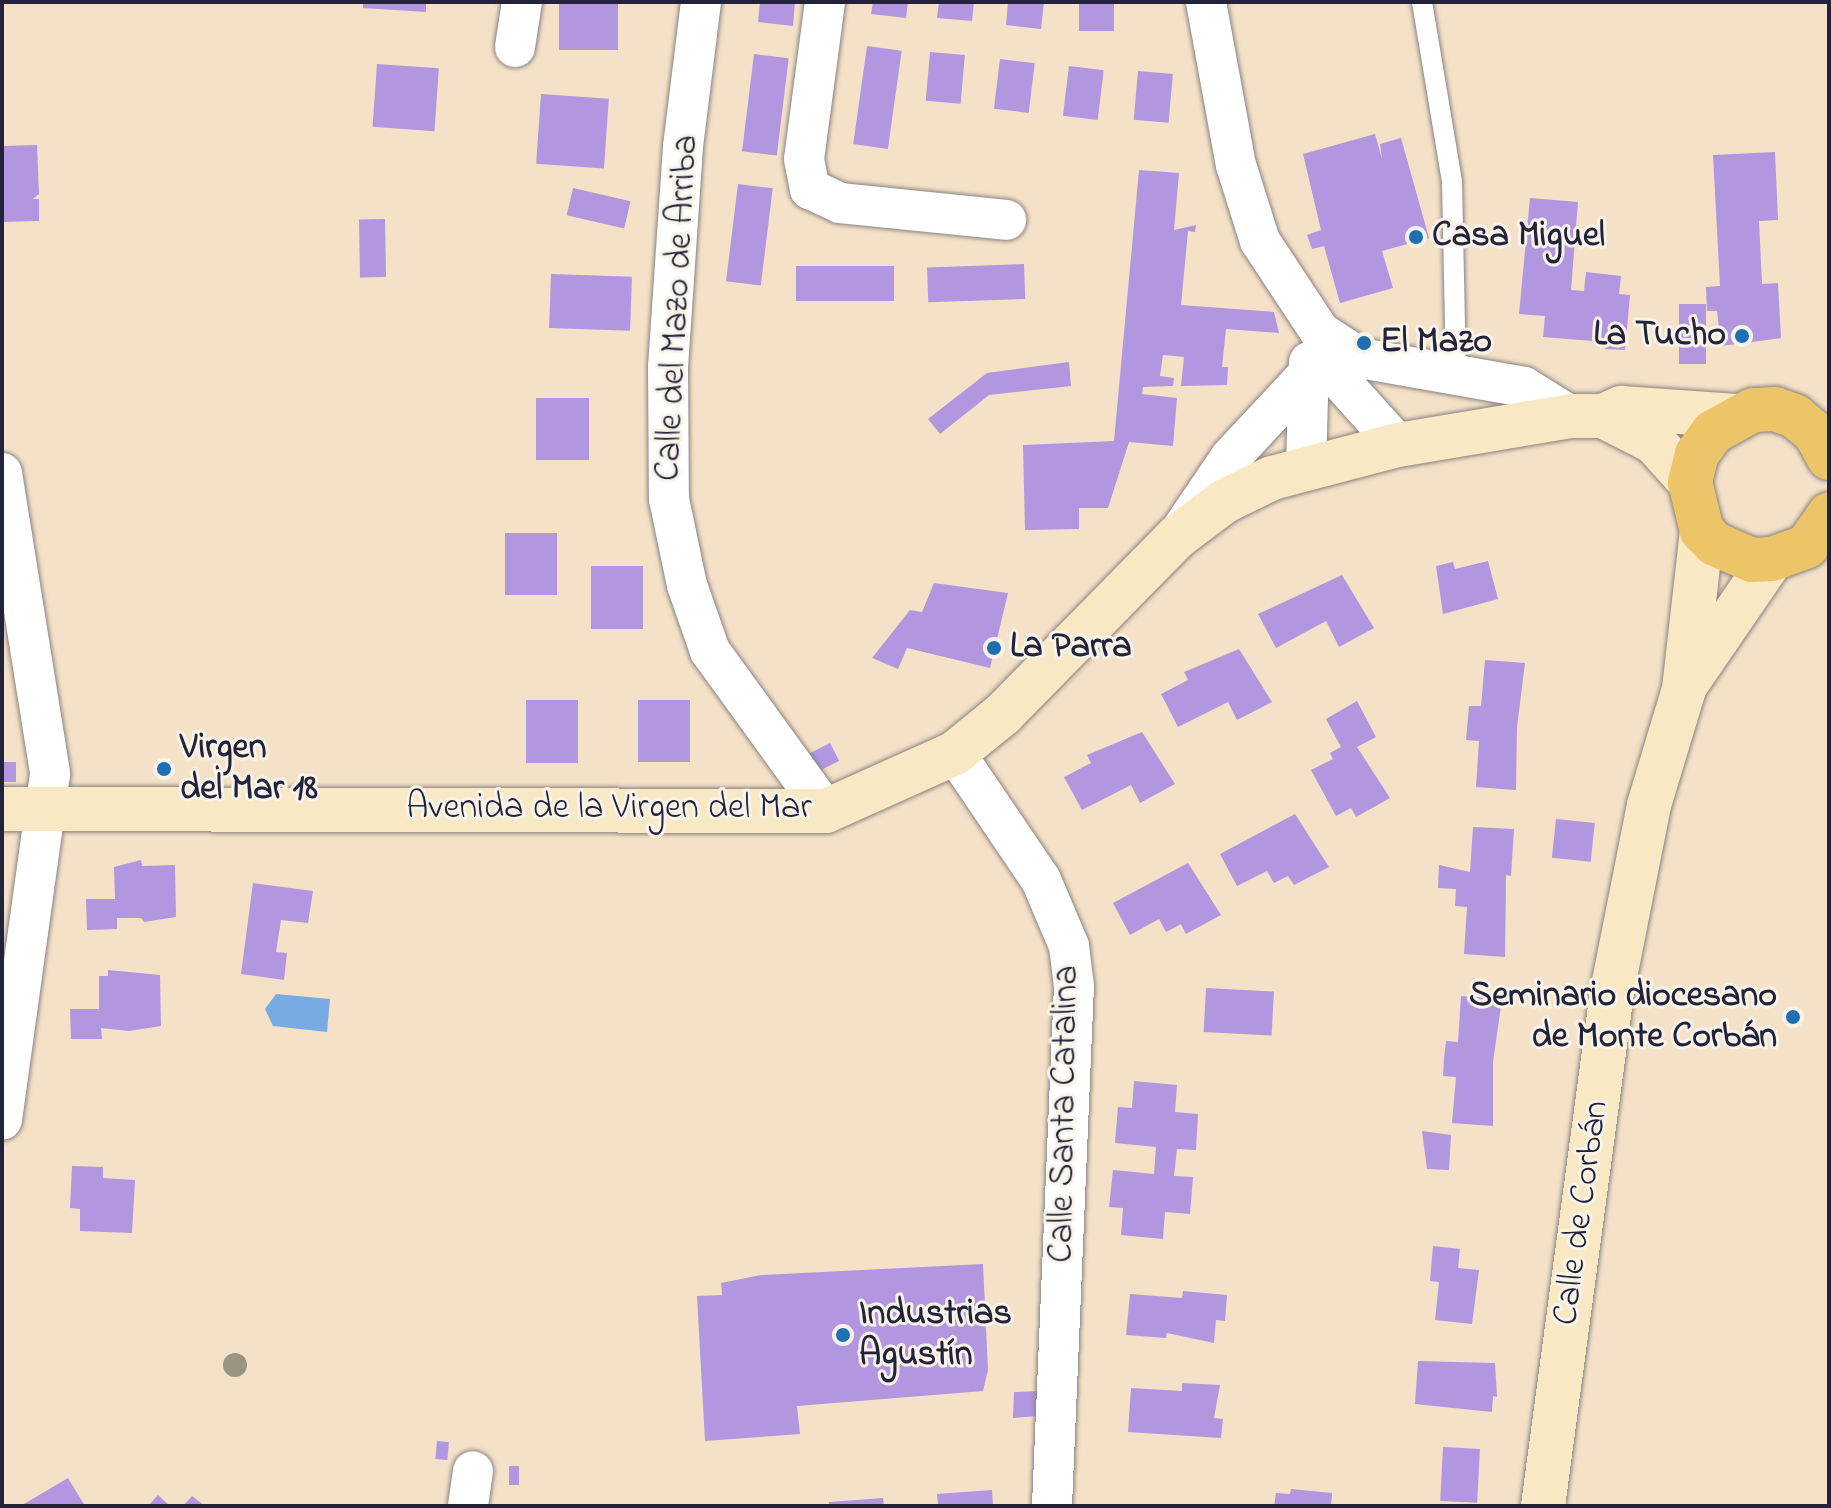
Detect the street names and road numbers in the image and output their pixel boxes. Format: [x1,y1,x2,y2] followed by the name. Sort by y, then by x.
[647,134,709,482] street label: Calle del Mazo de Arriba
[406,787,812,831] street label: Avenida de la Virgen del Mar
[1041,965,1089,1263] street label: Calle Santa Catalina
[1545,1098,1619,1328] street label: Calle de Corbán

